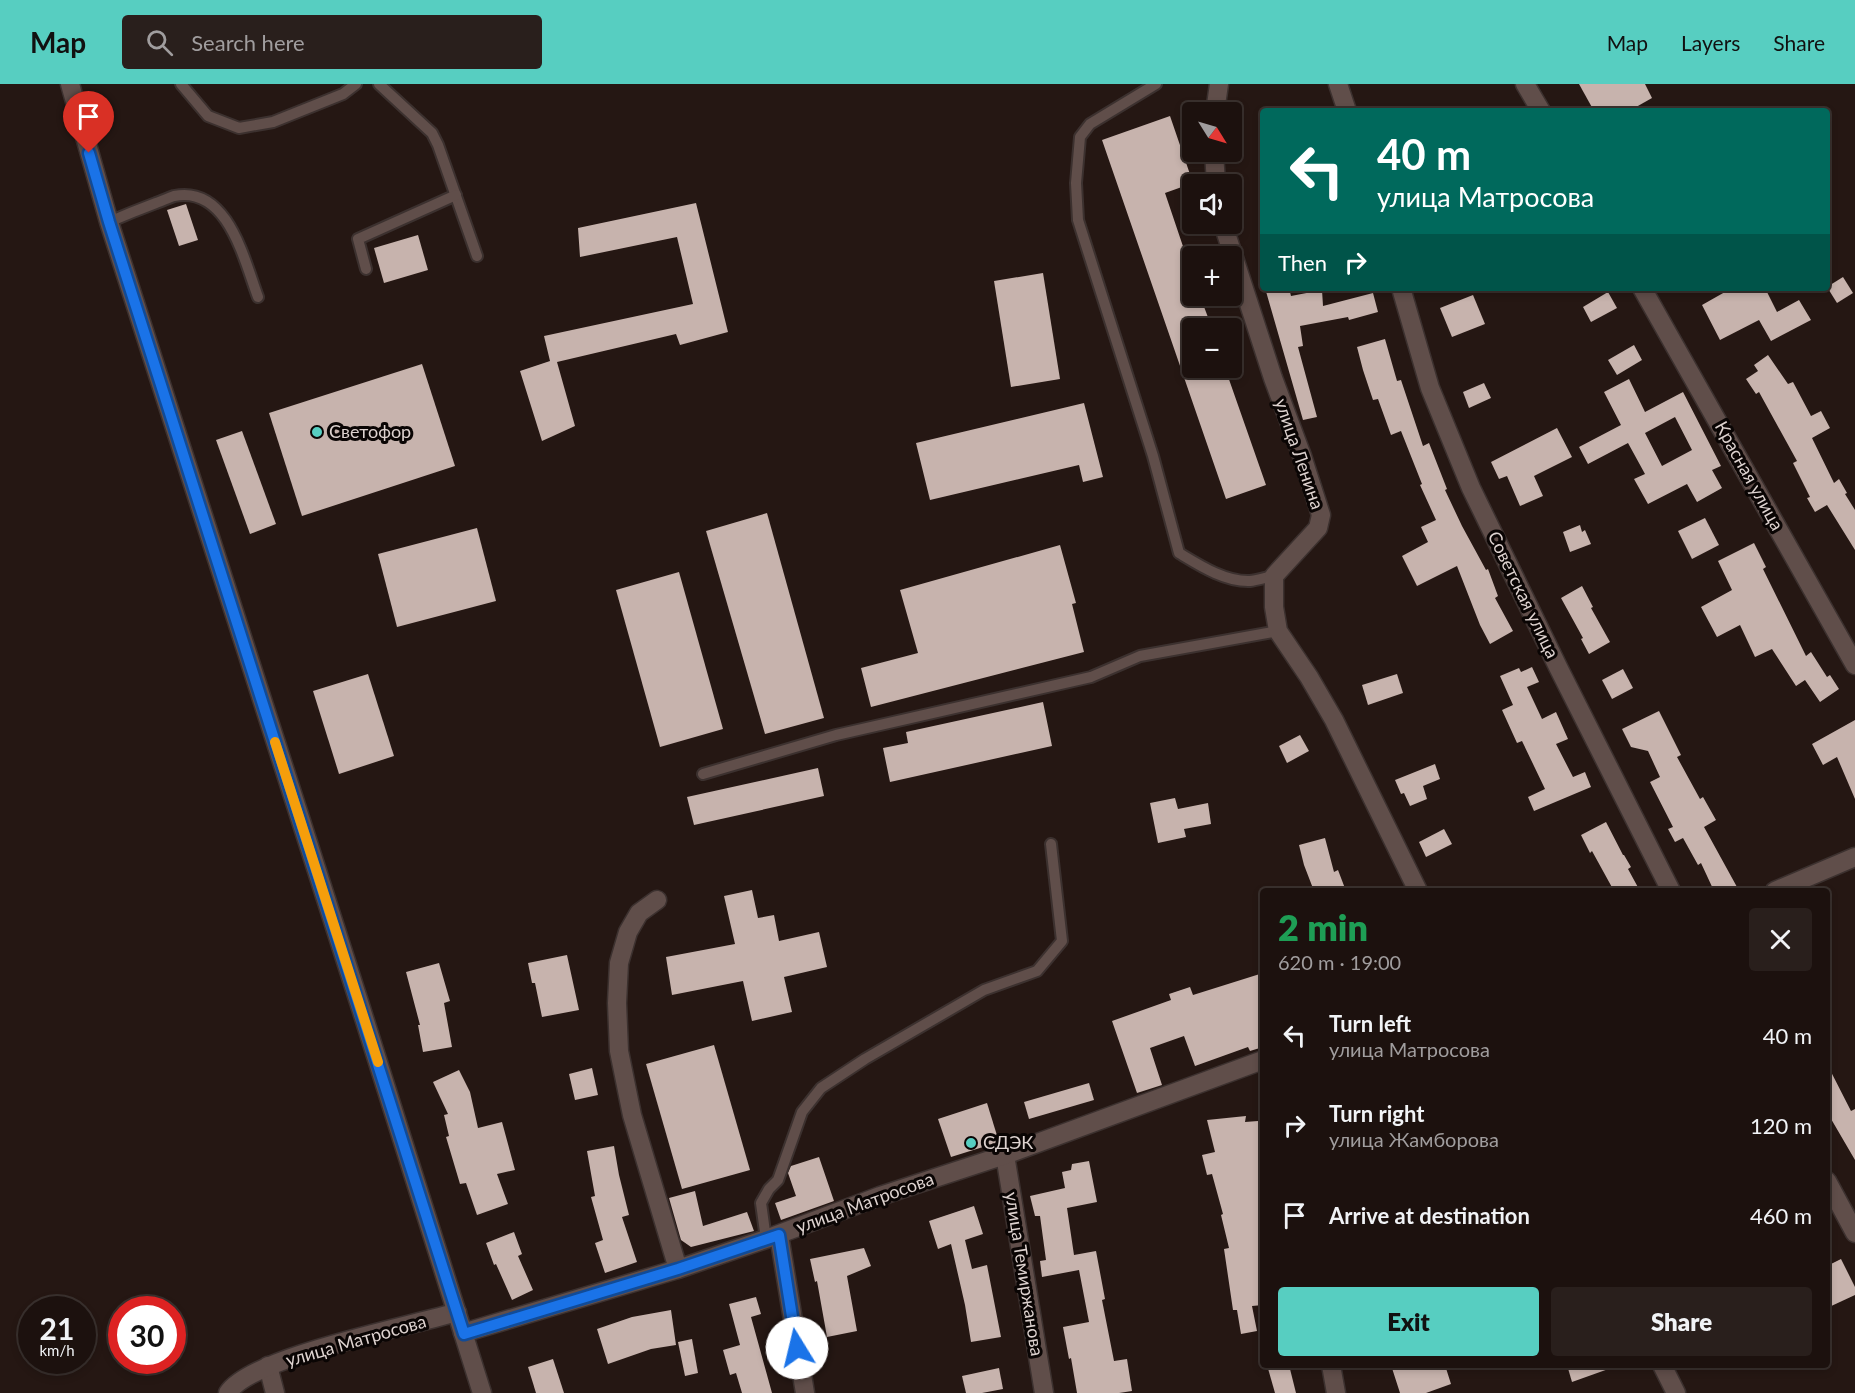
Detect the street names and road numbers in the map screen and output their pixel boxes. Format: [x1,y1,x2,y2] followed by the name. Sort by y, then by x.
[1271,395,1329,512] street label: улица Ленина
[1711,417,1789,534] street label: Красная улица
[1484,527,1564,662] street label: Советская улица
[793,1167,936,1237] street label: улица Матросова
[1001,1190,1049,1357] street label: улица Темиржанова
[283,1310,428,1371] street label: улица Матросова

